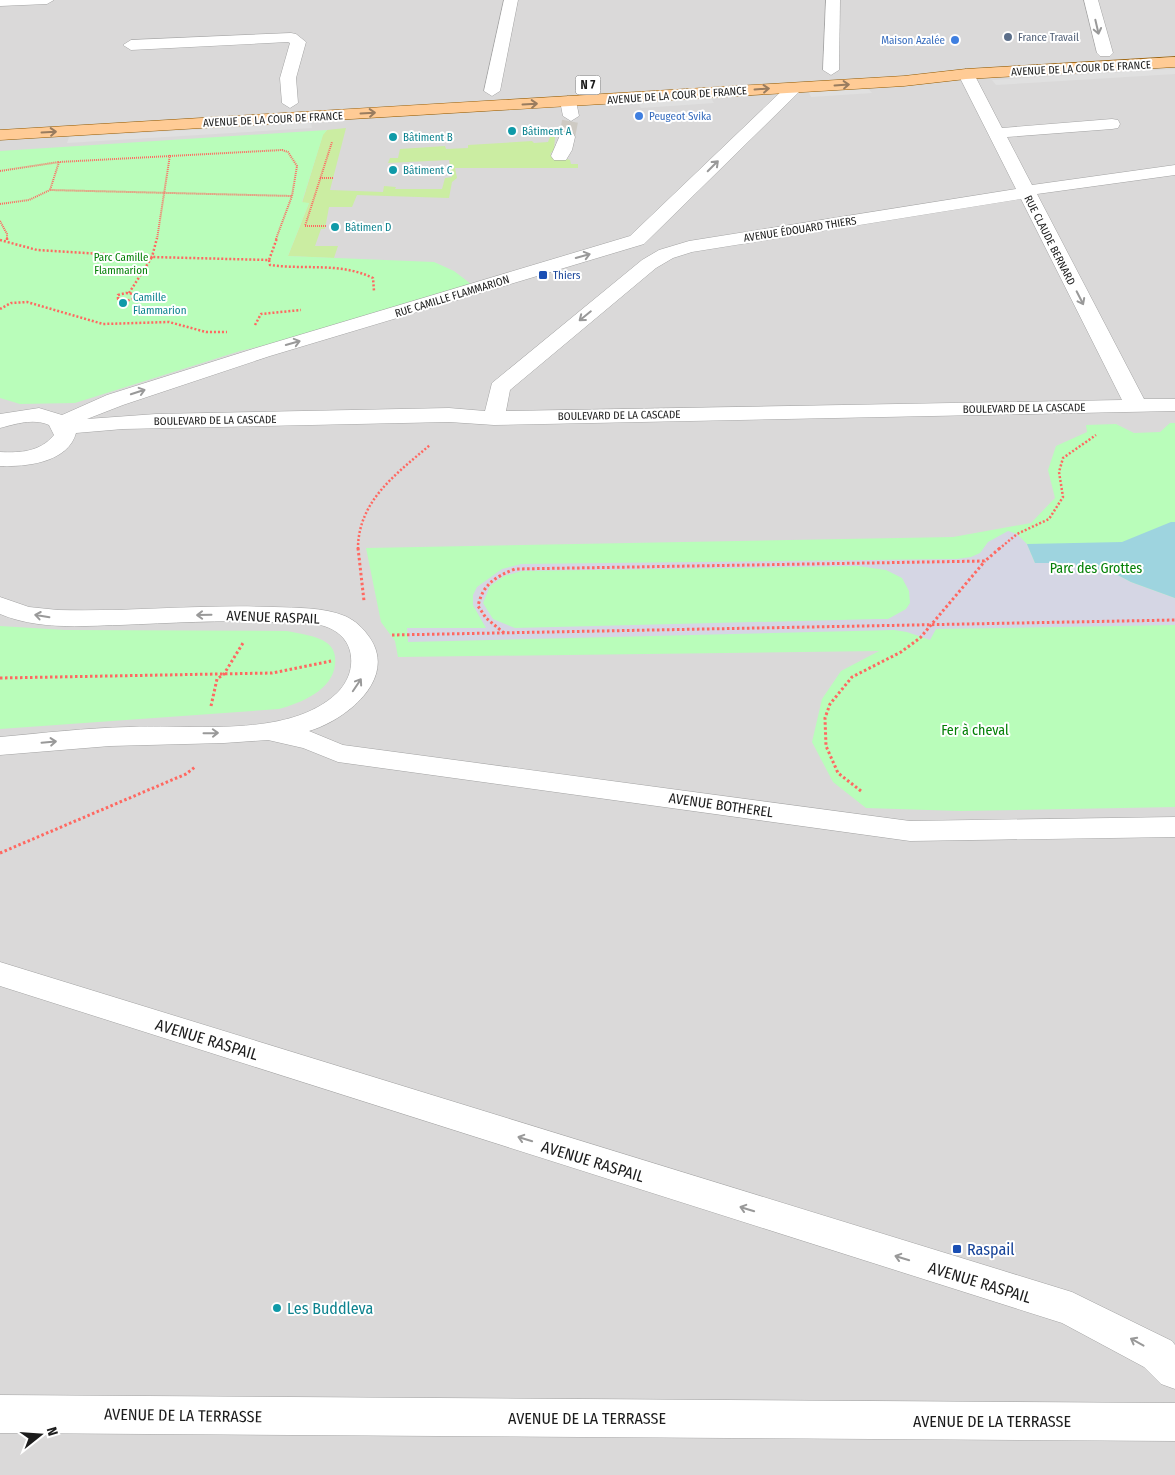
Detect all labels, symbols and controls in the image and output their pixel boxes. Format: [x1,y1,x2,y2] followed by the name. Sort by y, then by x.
[1093,18,1102,34] one-way arrow
[1002,31,1014,43] marker: France Travail
[1018,31,1079,44] place label: France Travail
[881,34,945,47] place label: Maison Azalée
[949,34,961,46] marker: Maison Azalée
[1011,58,1151,79] street label: AVENUE DE LA COUR DE FRANCE
[576,76,600,94] road number: N 7
[834,80,850,89] one-way arrow
[607,84,747,107] street label: AVENUE DE LA COUR DE FRANCE
[754,85,770,94] one-way arrow
[522,99,538,108] one-way arrow
[203,109,343,130] street label: AVENUE DE LA COUR DE FRANCE
[360,109,376,118] one-way arrow
[633,110,645,122] marker: Peugeot Svika
[649,110,711,123] place label: Peugeot Svika
[506,125,518,137] marker: Bâtiment A
[522,125,572,138] place label: Bâtiment A
[40,128,56,137] one-way arrow
[387,131,399,143] marker: Bâtiment B
[403,131,453,144] place label: Bâtiment B
[707,160,719,172] one-way arrow
[387,164,399,176] marker: Bâtiment C
[403,164,453,177] place label: Bâtiment C
[1021,193,1078,287] street label: RUE CLAUDE BERNARD
[743,213,858,245] street label: AVENUE ÉDOUARD THIERS
[329,221,341,233] marker: Bâtimen D
[345,221,391,234] place label: Bâtimen D
[94,251,148,277] park label: Parc Camille Flammarion
[575,251,591,261] one-way arrow
[537,269,549,281] marker: Thiers
[553,269,581,282] place label: Thiers
[393,273,511,320] street label: RUE CAMILLE FLAMMARION
[1076,290,1085,305] one-way arrow
[133,291,186,317] place label: Camille Flammarion
[117,297,129,309] marker: Camille Flammarion
[579,310,592,321] one-way arrow
[285,338,301,348] one-way arrow
[130,387,145,396] one-way arrow
[963,401,1085,416] street label: BOULEVARD DE LA CASCADE
[558,408,680,423] street label: BOULEVARD DE LA CASCADE
[154,413,276,428] street label: BOULEVARD DE LA CASCADE
[1050,560,1142,577] park label: Parc des Grottes
[226,607,320,628] street label: AVENUE RASPAIL
[34,610,50,620] one-way arrow
[196,610,212,620] one-way arrow
[352,678,363,692] one-way arrow
[941,722,1009,739] park label: Fer à cheval
[202,728,219,738] one-way arrow
[40,737,56,747] one-way arrow
[668,790,774,821] street label: AVENUE BOTHEREL
[153,1015,261,1064] street label: AVENUE RASPAIL
[518,1134,534,1143] one-way arrow
[539,1137,647,1186] street label: AVENUE RASPAIL
[740,1204,755,1213] one-way arrow
[967,1240,1015,1259] place label: Raspail
[951,1243,963,1255] marker: Raspail
[894,1252,910,1262] one-way arrow
[926,1258,1034,1307] street label: AVENUE RASPAIL
[287,1299,373,1318] place label: Les Buddleva
[271,1302,283,1314] marker: Les Buddleva
[1129,1337,1144,1347] one-way arrow
[104,1405,262,1426] street label: AVENUE DE LA TERRASSE
[508,1409,666,1428] street label: AVENUE DE LA TERRASSE
[15,1410,65,1460] north arrow
[913,1412,1071,1431] street label: AVENUE DE LA TERRASSE
[43,1425,61,1438] text: N

